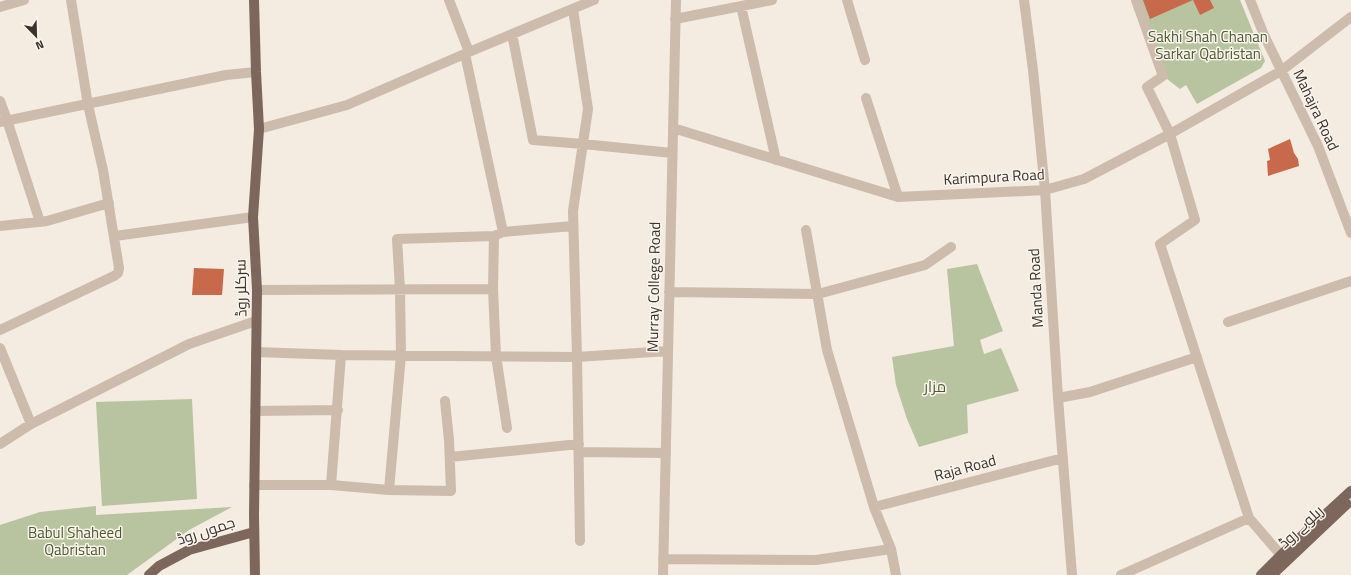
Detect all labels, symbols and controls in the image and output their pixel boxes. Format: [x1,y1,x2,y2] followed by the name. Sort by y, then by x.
[16,16,56,56] north arrow
[1148,25,1268,65] park label: Sakhi Shah Chanan Sarkar Qabristan
[33,36,47,54] text: N
[1288,65,1345,154] street label: Mahajra Road
[943,162,1045,191] street label: Karimpura Road
[641,222,666,352] street label: Murray College Road
[1022,248,1049,328] street label: Manda Road
[228,259,253,317] street label: سرکلر روڈ
[923,375,946,398] park label: مزار
[931,448,998,487] street label: Raja Road
[1273,500,1329,554] street label: ریلوے روڈ
[174,510,238,551] street label: جموں روڈ
[28,521,122,561] park label: Babul Shaheed Qabristan

